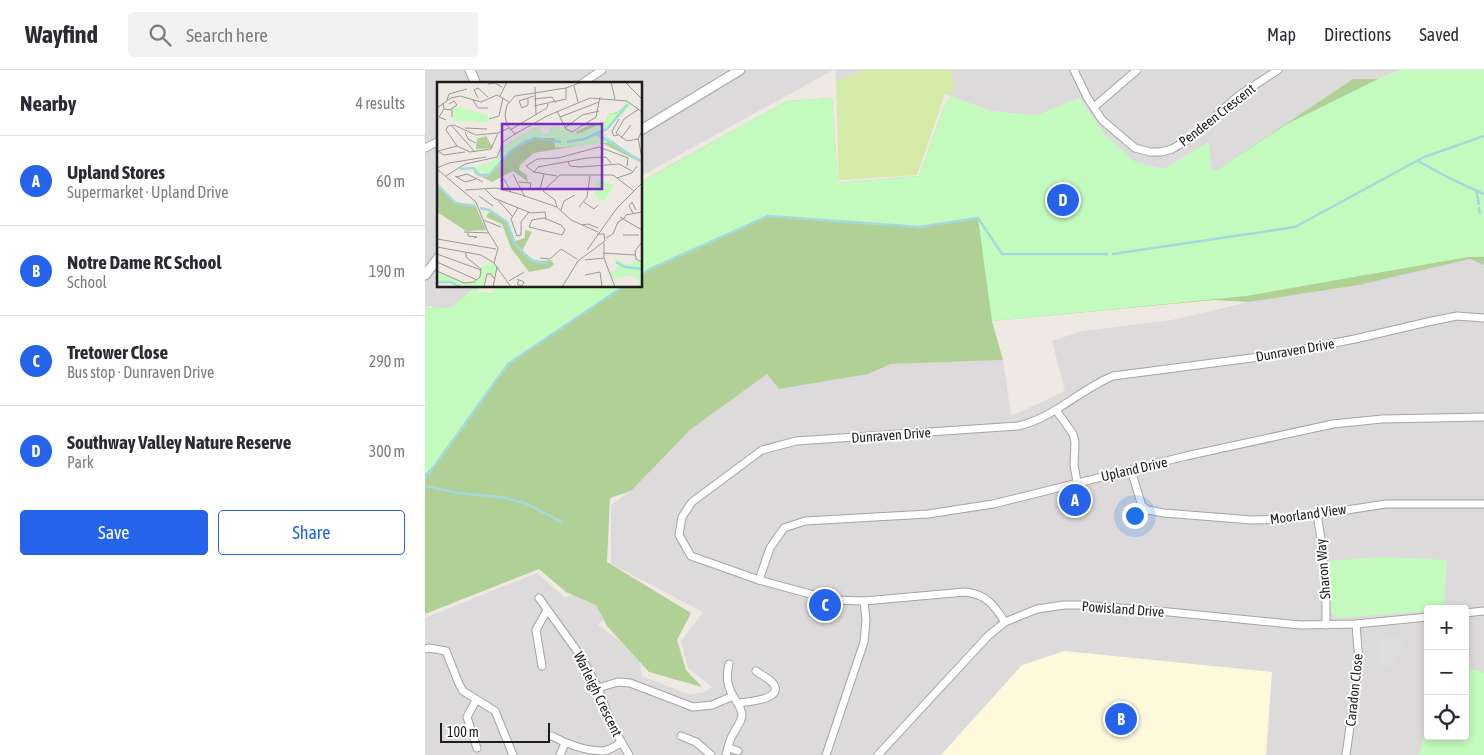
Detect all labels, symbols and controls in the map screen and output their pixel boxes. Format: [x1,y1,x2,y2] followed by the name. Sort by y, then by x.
[128,12,478,57] search box
[25,21,98,48] text: Wayfind
[146,21,174,49] icon: search
[186,24,268,46] text: Search here
[1267,24,1296,45] text: Map
[1324,24,1391,45] text: Directions
[1419,24,1459,45] text: Saved
[1176,80,1258,150] street label: Pendeen Crescent
[437,82,643,288] inset map
[20,91,76,115] text: Nearby
[355,94,405,112] text: 4 results
[67,161,165,183] text: Upland Stores
[32,172,40,190] text: A
[376,172,405,190] text: 60 m
[1047,181,1079,219] pin: D
[67,183,228,201] text: Supermarket · Upland Drive
[67,251,221,273] text: Notre Dame RC School
[32,262,40,280] text: B
[369,262,405,280] text: 190 m
[67,273,107,291] text: School
[1254,335,1336,365] street label: Dunraven Drive
[67,341,168,363] text: Tretower Close
[32,352,40,370] text: C
[369,352,405,370] text: 290 m
[67,363,214,381] text: Bus stop · Dunraven Drive
[851,424,931,446] street label: Dunraven Drive
[67,431,291,453] text: Southway Valley Nature Reserve
[32,442,40,460] text: D
[369,442,405,460] text: 300 m
[67,453,94,471] text: Park
[1099,454,1169,484] street label: Upland Drive
[1059,481,1091,519] pin: A
[1269,501,1348,527] street label: Moorland View
[1122,503,1148,529] your location
[20,510,208,555] button: Save
[218,510,405,555] button: Share
[1312,538,1334,600] street label: Sharon Way
[809,586,841,624] pin: C
[1081,598,1165,620] street label: Powisland Drive
[1424,605,1469,740] map controls
[1424,605,1469,650] button: +
[571,649,625,739] street label: Warleigh Crescent
[1424,650,1469,695] button: −
[1342,653,1366,727] street label: Caradon Close
[1424,695,1469,740] button: locate
[1105,700,1137,738] pin: B
[440,720,550,743] scale bar
[447,724,479,740] text: 100 m

